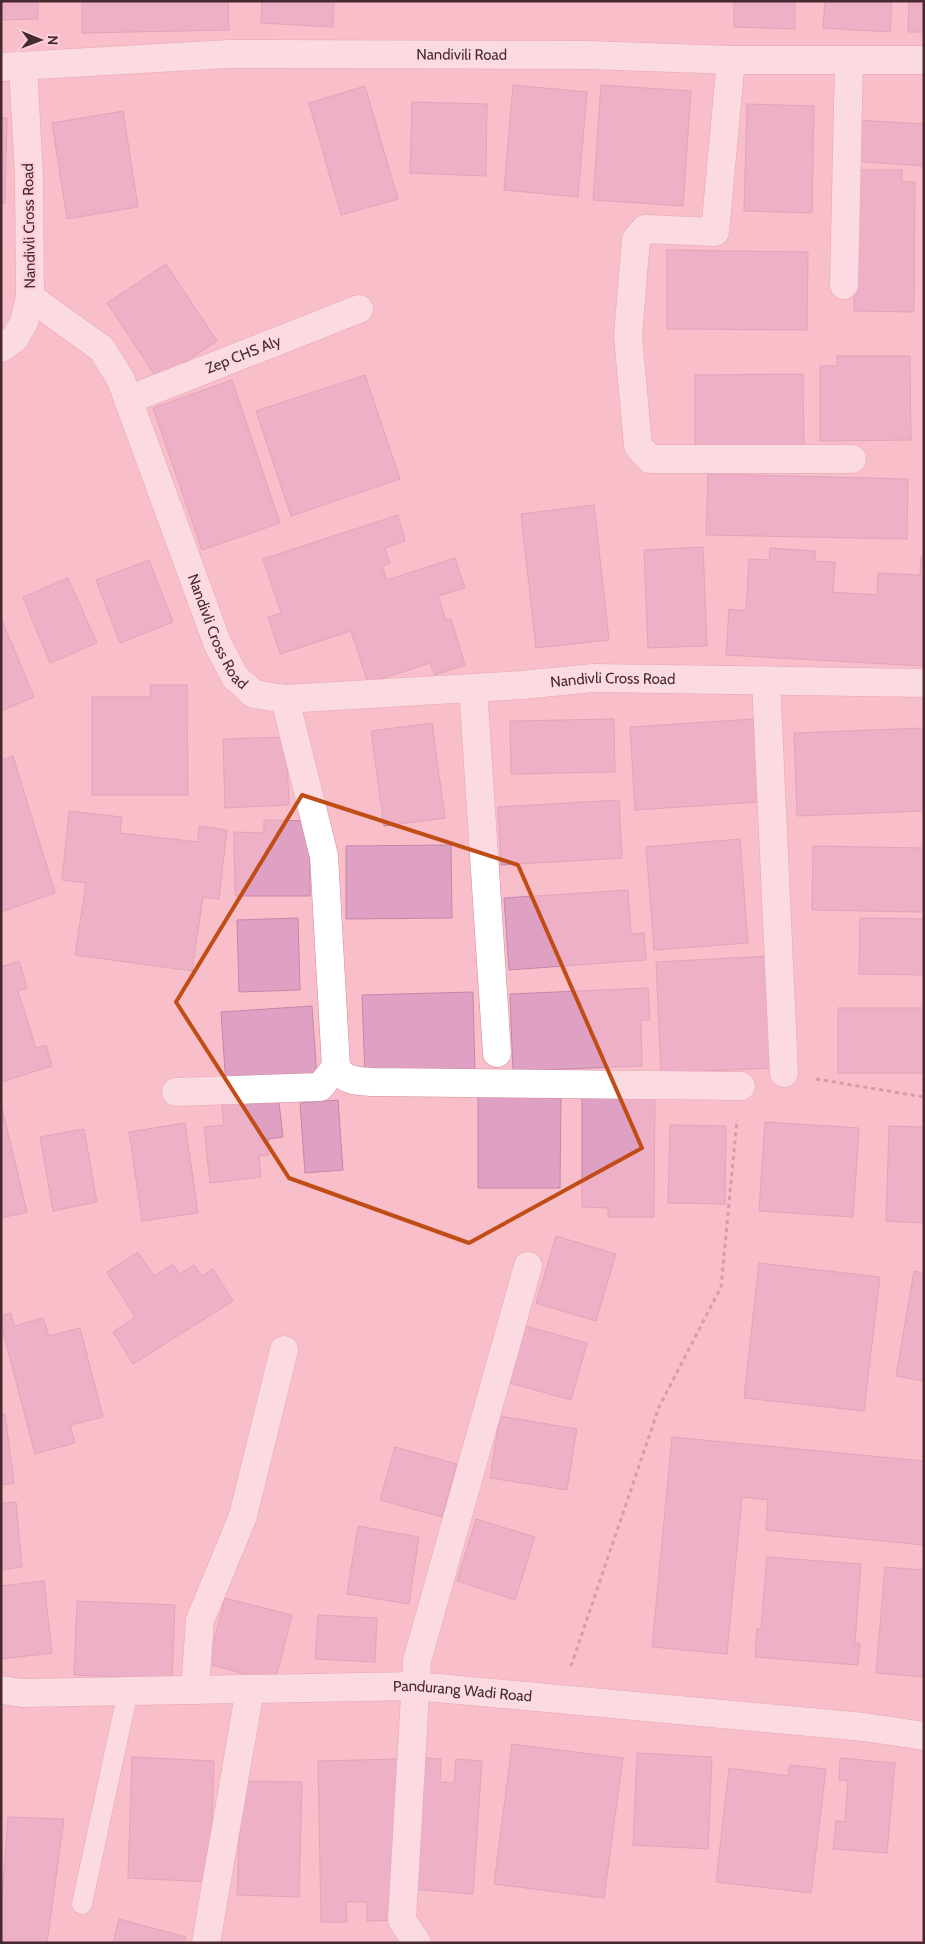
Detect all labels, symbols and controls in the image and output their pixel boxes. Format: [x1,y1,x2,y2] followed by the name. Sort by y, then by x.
[15,15,65,65] north arrow
[44,35,62,45] text: N
[416,46,507,64] street label: Nandivili Road
[19,163,39,289] street label: Nandivli Cross Road
[203,331,284,377] street label: Zep CHS Aly
[184,571,251,693] street label: Nandivli Cross Road
[549,669,676,691] street label: Nandivli Cross Road
[393,1677,533,1706] street label: Pandurang Wadi Road

